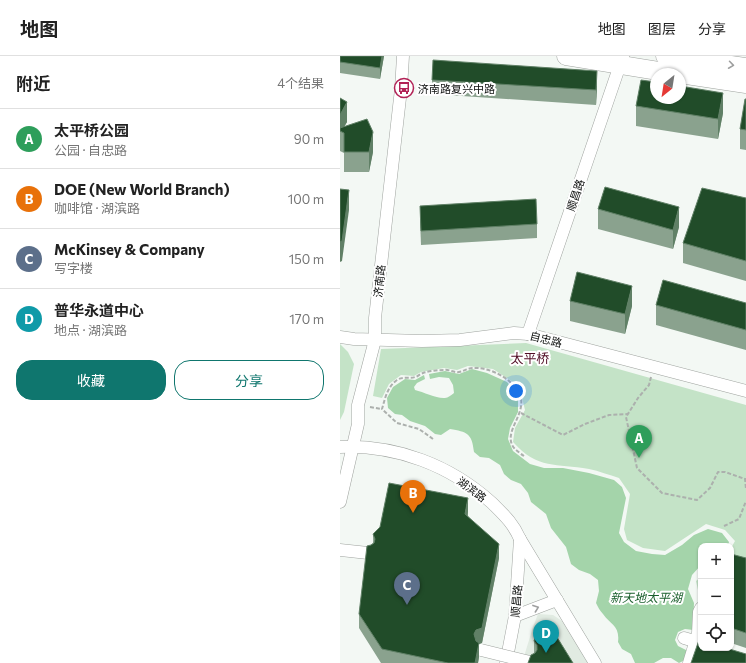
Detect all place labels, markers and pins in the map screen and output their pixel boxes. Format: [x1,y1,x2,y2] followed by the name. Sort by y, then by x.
[393,77,415,99] bus stop icon: 济南路复兴中路
[418,82,495,95] place label: 济南路复兴中路
[626,425,652,458] pin: A
[400,480,426,513] pin: B
[394,572,420,605] pin: C
[533,620,559,653] pin: D

